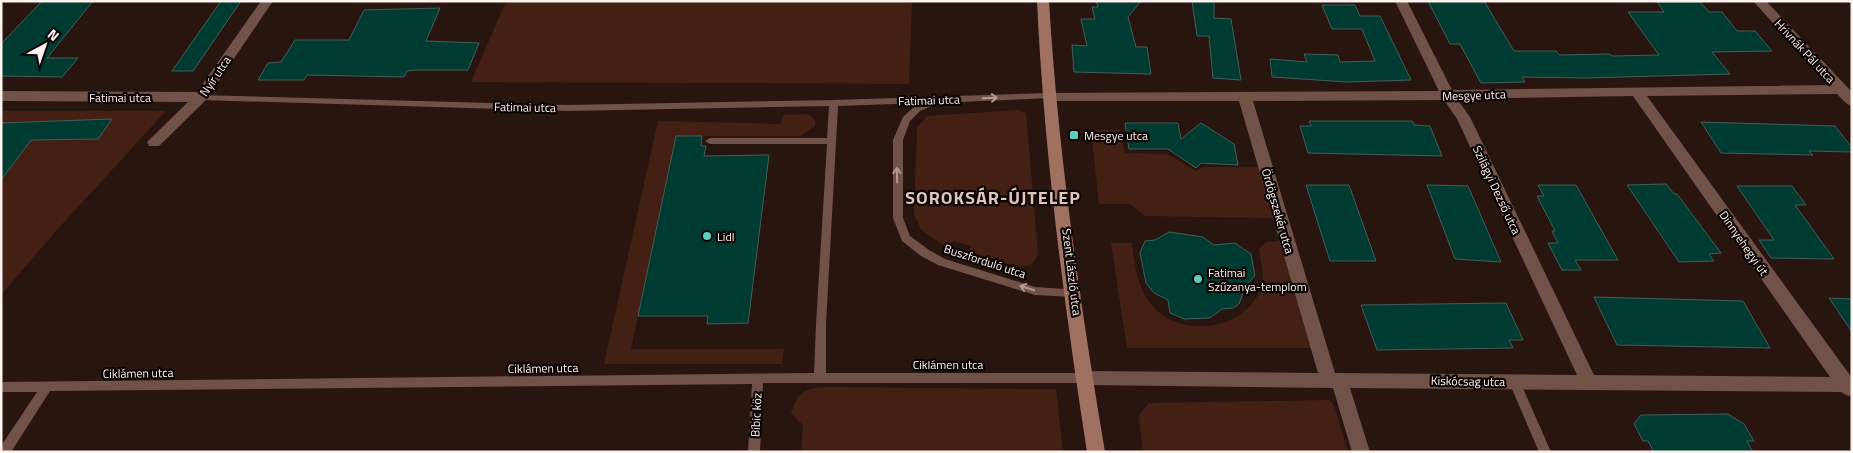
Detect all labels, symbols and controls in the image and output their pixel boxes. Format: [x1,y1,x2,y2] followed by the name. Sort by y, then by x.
[1770,15,1840,87] street label: Hrivnák Pál utca
[20,20,70,70] north arrow
[43,23,64,46] text: N
[194,52,236,100] street label: Nyír utca
[1442,84,1506,106] street label: Mesgye utca
[89,88,151,107] street label: Fatimai utca
[898,89,960,111] street label: Fatimai utca
[982,93,998,103] one-way arrow
[494,97,556,117] street label: Fatimai utca
[1084,126,1148,145] place label: Mesgye utca
[1068,129,1080,141] marker: Mesgye utca
[1468,142,1526,238] street label: Szilágyi Dezső utca
[1257,166,1299,256] street label: Ördögszekér utca
[892,167,902,183] one-way arrow
[905,184,1081,211] district label: SOROKSÁR-ÚJTELEP
[1715,207,1774,280] street label: Dinnyehegyi út
[717,227,735,246] place label: Lidl
[1057,227,1087,317] street label: Szent László utca
[701,230,713,242] marker: Lidl
[942,239,1028,283] street label: Buszforduló utca
[1208,263,1307,296] place label: Fatimai Szűzanya-templom
[1192,273,1204,285] marker: Fatimai Szűzanya-templom
[1019,283,1035,293] one-way arrow
[913,355,983,374] street label: Ciklámen utca
[507,358,579,378] street label: Ciklámen utca
[102,363,174,383] street label: Ciklámen utca
[1431,371,1505,391] street label: Kiskócsag utca
[745,392,767,438] street label: Bíbic köz

